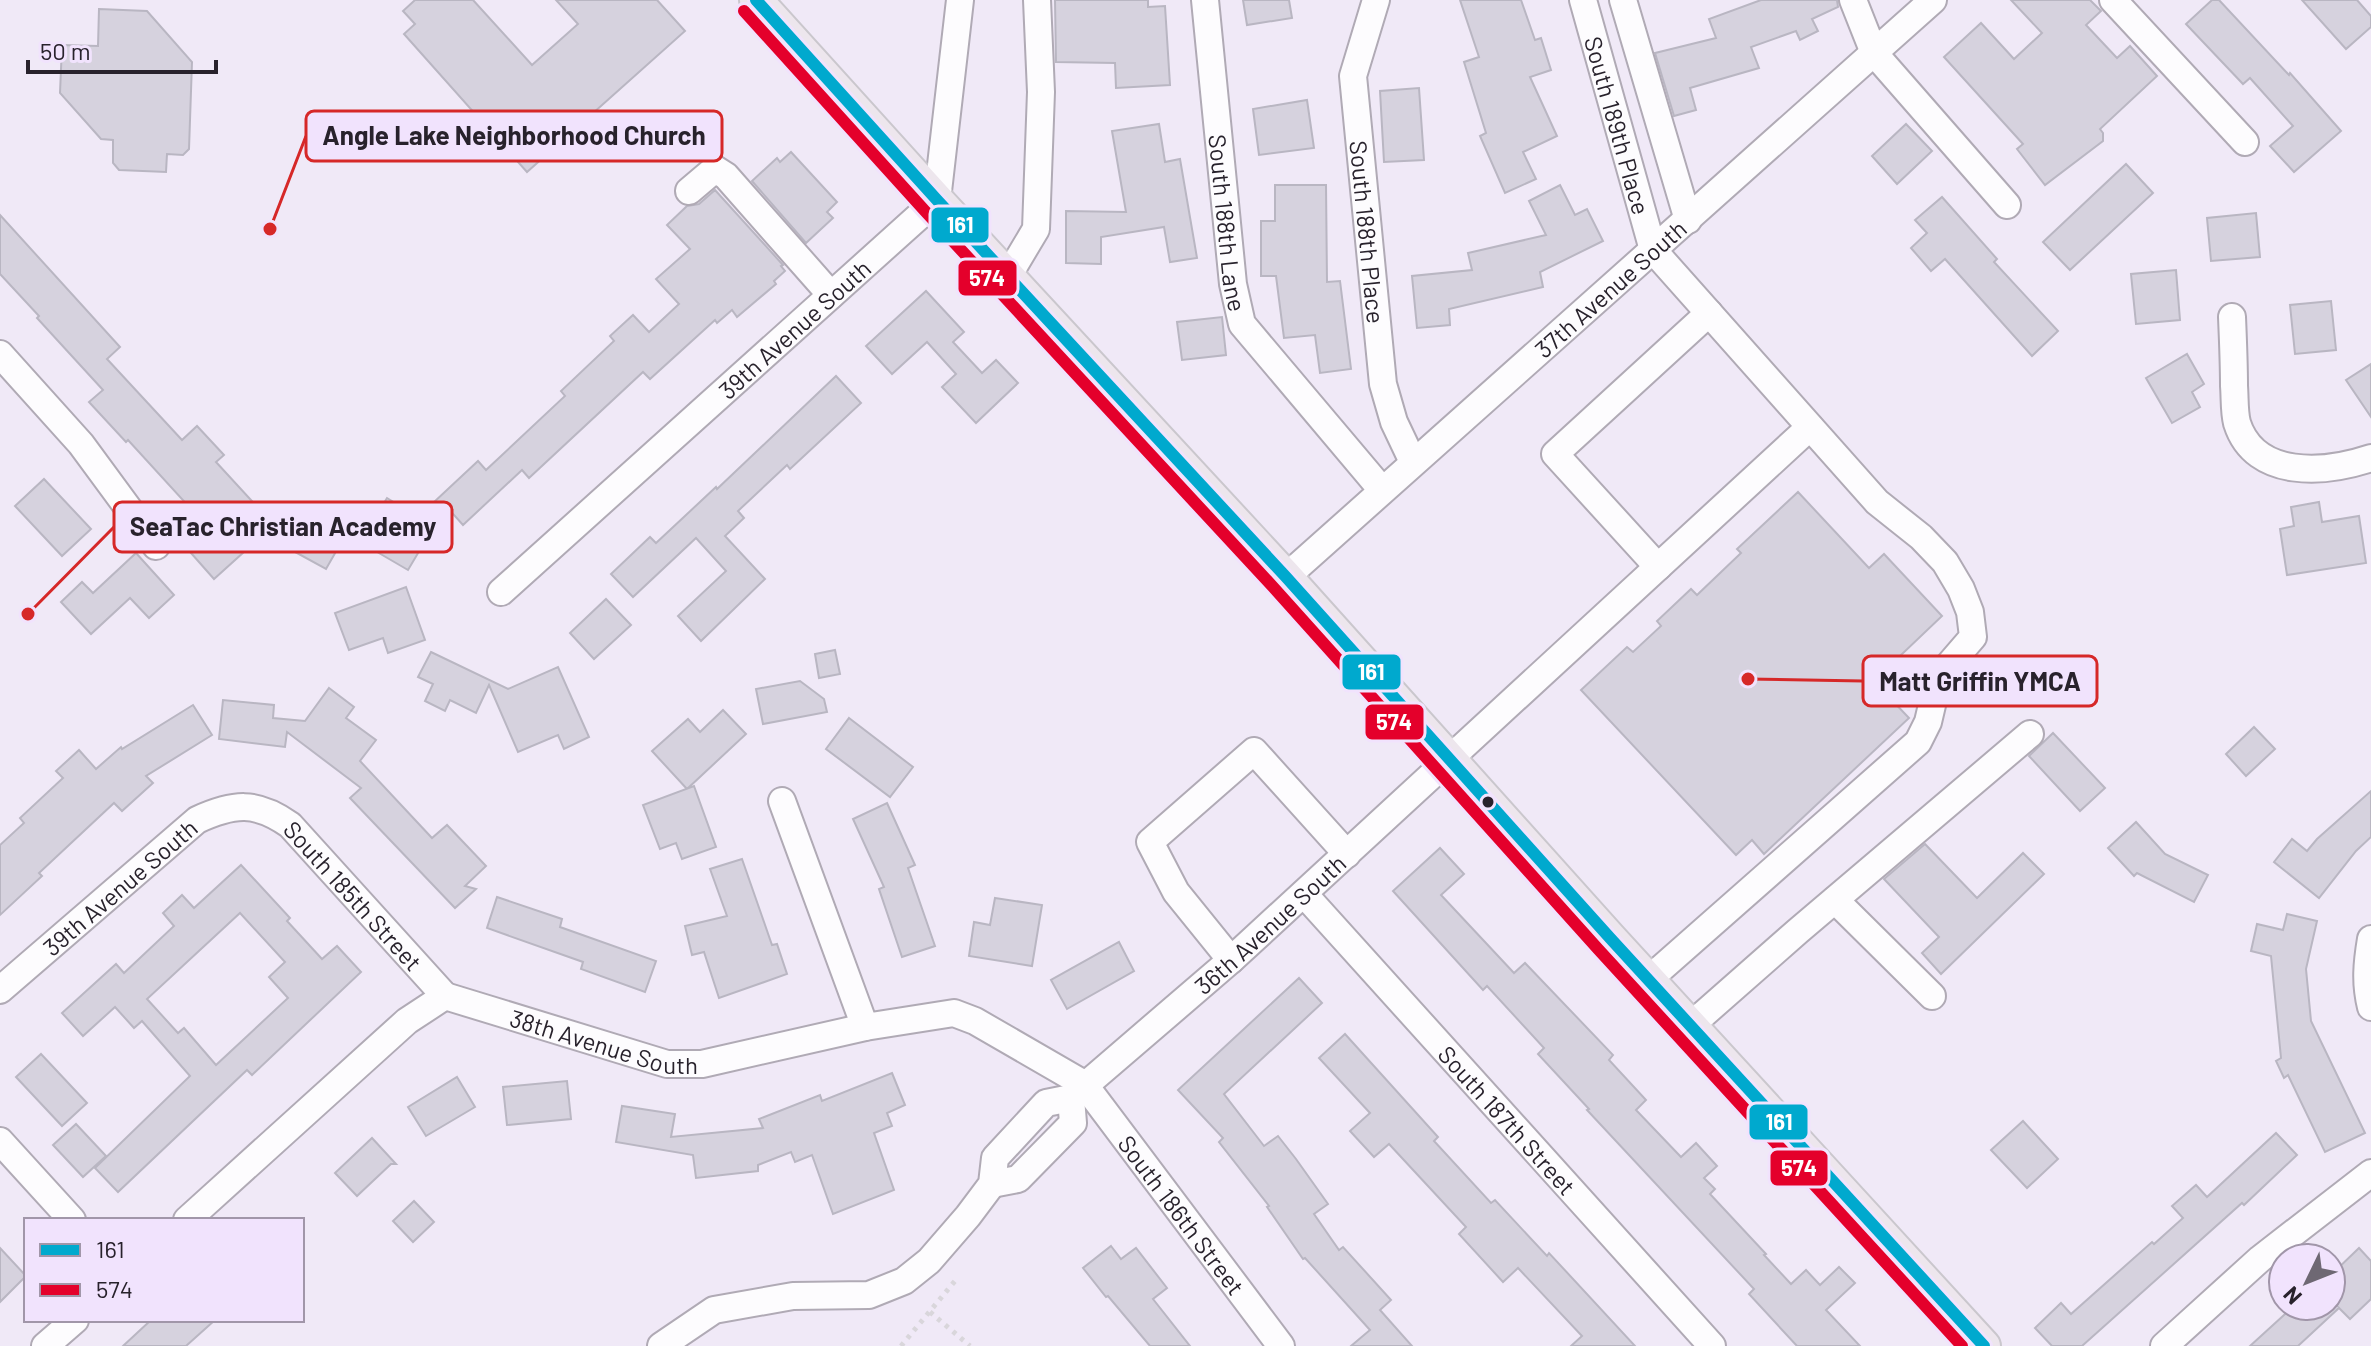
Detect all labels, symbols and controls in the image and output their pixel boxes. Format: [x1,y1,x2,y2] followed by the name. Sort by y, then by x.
[28,24,216,74] scale bar
[1579,33,1657,218] street label: South 189th Place
[40,36,91,65] text: 50 m
[306,111,722,161] callout: Angle Lake Neighborhood Church
[322,119,706,150] text: Angle Lake Neighborhood Church
[1204,133,1253,314] street label: South 188th Lane
[1345,139,1392,325] street label: South 188th Place
[930,206,990,244] line badge: 161
[946,211,974,237] text: 161
[1528,213,1692,363] street label: 37th Avenue South
[712,253,876,404] street label: 39th Avenue South
[957,259,1018,297] line badge: 574
[969,264,1005,290] text: 574
[114,502,452,552] callout: SeaTac Christian Academy
[130,510,436,541] text: SeaTac Christian Academy
[1341,653,1402,691] line badge: 161
[1863,656,2097,706] callout: Matt Griffin YMCA
[1357,658,1385,684] text: 161
[1879,665,2081,696] text: Matt Griffin YMCA
[1364,703,1425,741] line badge: 574
[1376,708,1412,734] text: 574
[1480,794,1496,810] unlabelled marker
[37,812,203,961] street label: 39th Avenue South
[278,814,429,976] street label: South 185th Street
[1188,848,1351,1000] street label: 36th Avenue South
[507,1002,698,1079] street label: 38th Avenue South
[1433,1039,1582,1200] street label: South 187th Street
[1748,1103,1809,1141] line badge: 161
[1765,1108,1793,1134] text: 161
[1113,1129,1251,1300] street label: South 186th Street
[1769,1149,1829,1187] line badge: 574
[1781,1154,1817,1180] text: 574
[24,1218,304,1322] legend
[96,1234,125,1263] text: 161
[2267,1242,2347,1322] north arrow
[96,1274,133,1303] text: 574
[2277,1282,2306,1311] text: N

